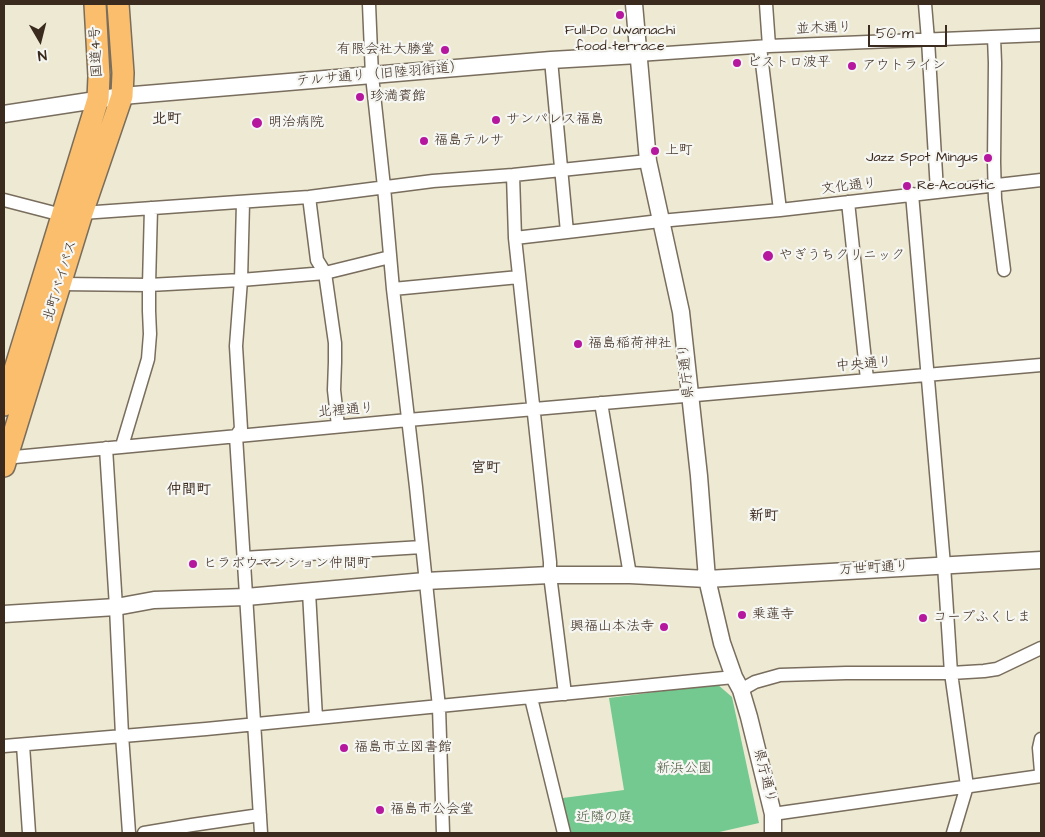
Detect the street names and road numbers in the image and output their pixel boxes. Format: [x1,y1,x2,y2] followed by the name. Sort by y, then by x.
[796,20,852,38] street label: 並木通り
[87,26,107,78] street label: 国道4号
[296,59,464,91] street label: テルサ通り（旧陸羽街道）
[820,175,878,199] street label: 文化通り
[41,238,81,324] street label: 北町バイパス
[676,342,698,400] street label: 県庁通り
[835,354,893,376] street label: 中央通り
[317,400,375,422] street label: 北裡通り
[839,559,909,579] street label: 万世町通り
[749,747,779,805] street label: 県庁通り

